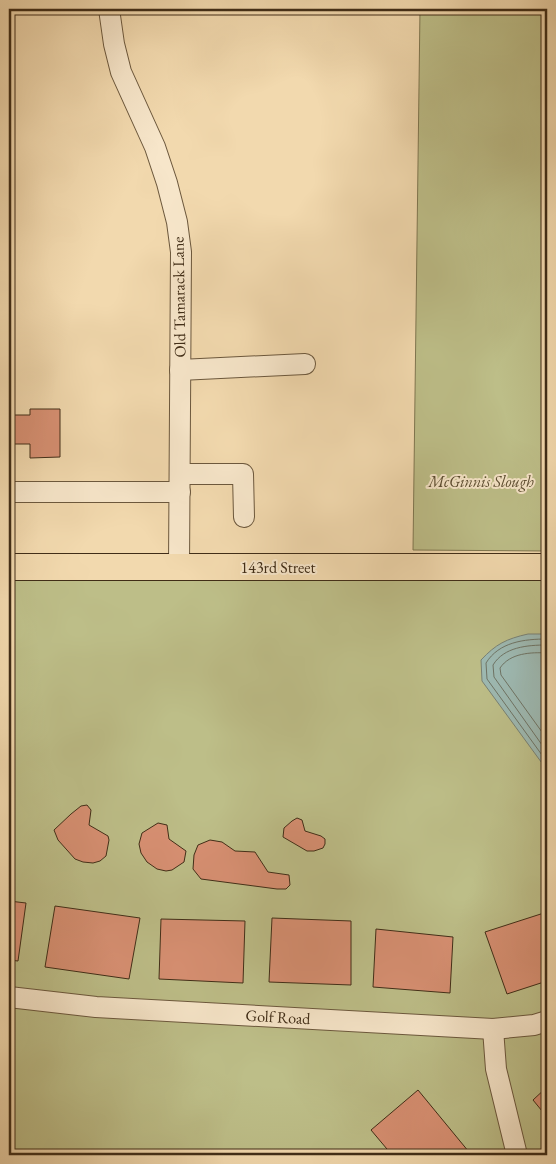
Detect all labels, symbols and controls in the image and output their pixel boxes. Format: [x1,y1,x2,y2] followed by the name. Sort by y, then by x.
[167,236,191,358] street label: Old Tamarack Lane
[427,471,534,492] park label: McGinnis Slough
[241,557,315,578] street label: 143rd Street
[245,1005,312,1029] street label: Golf Road

